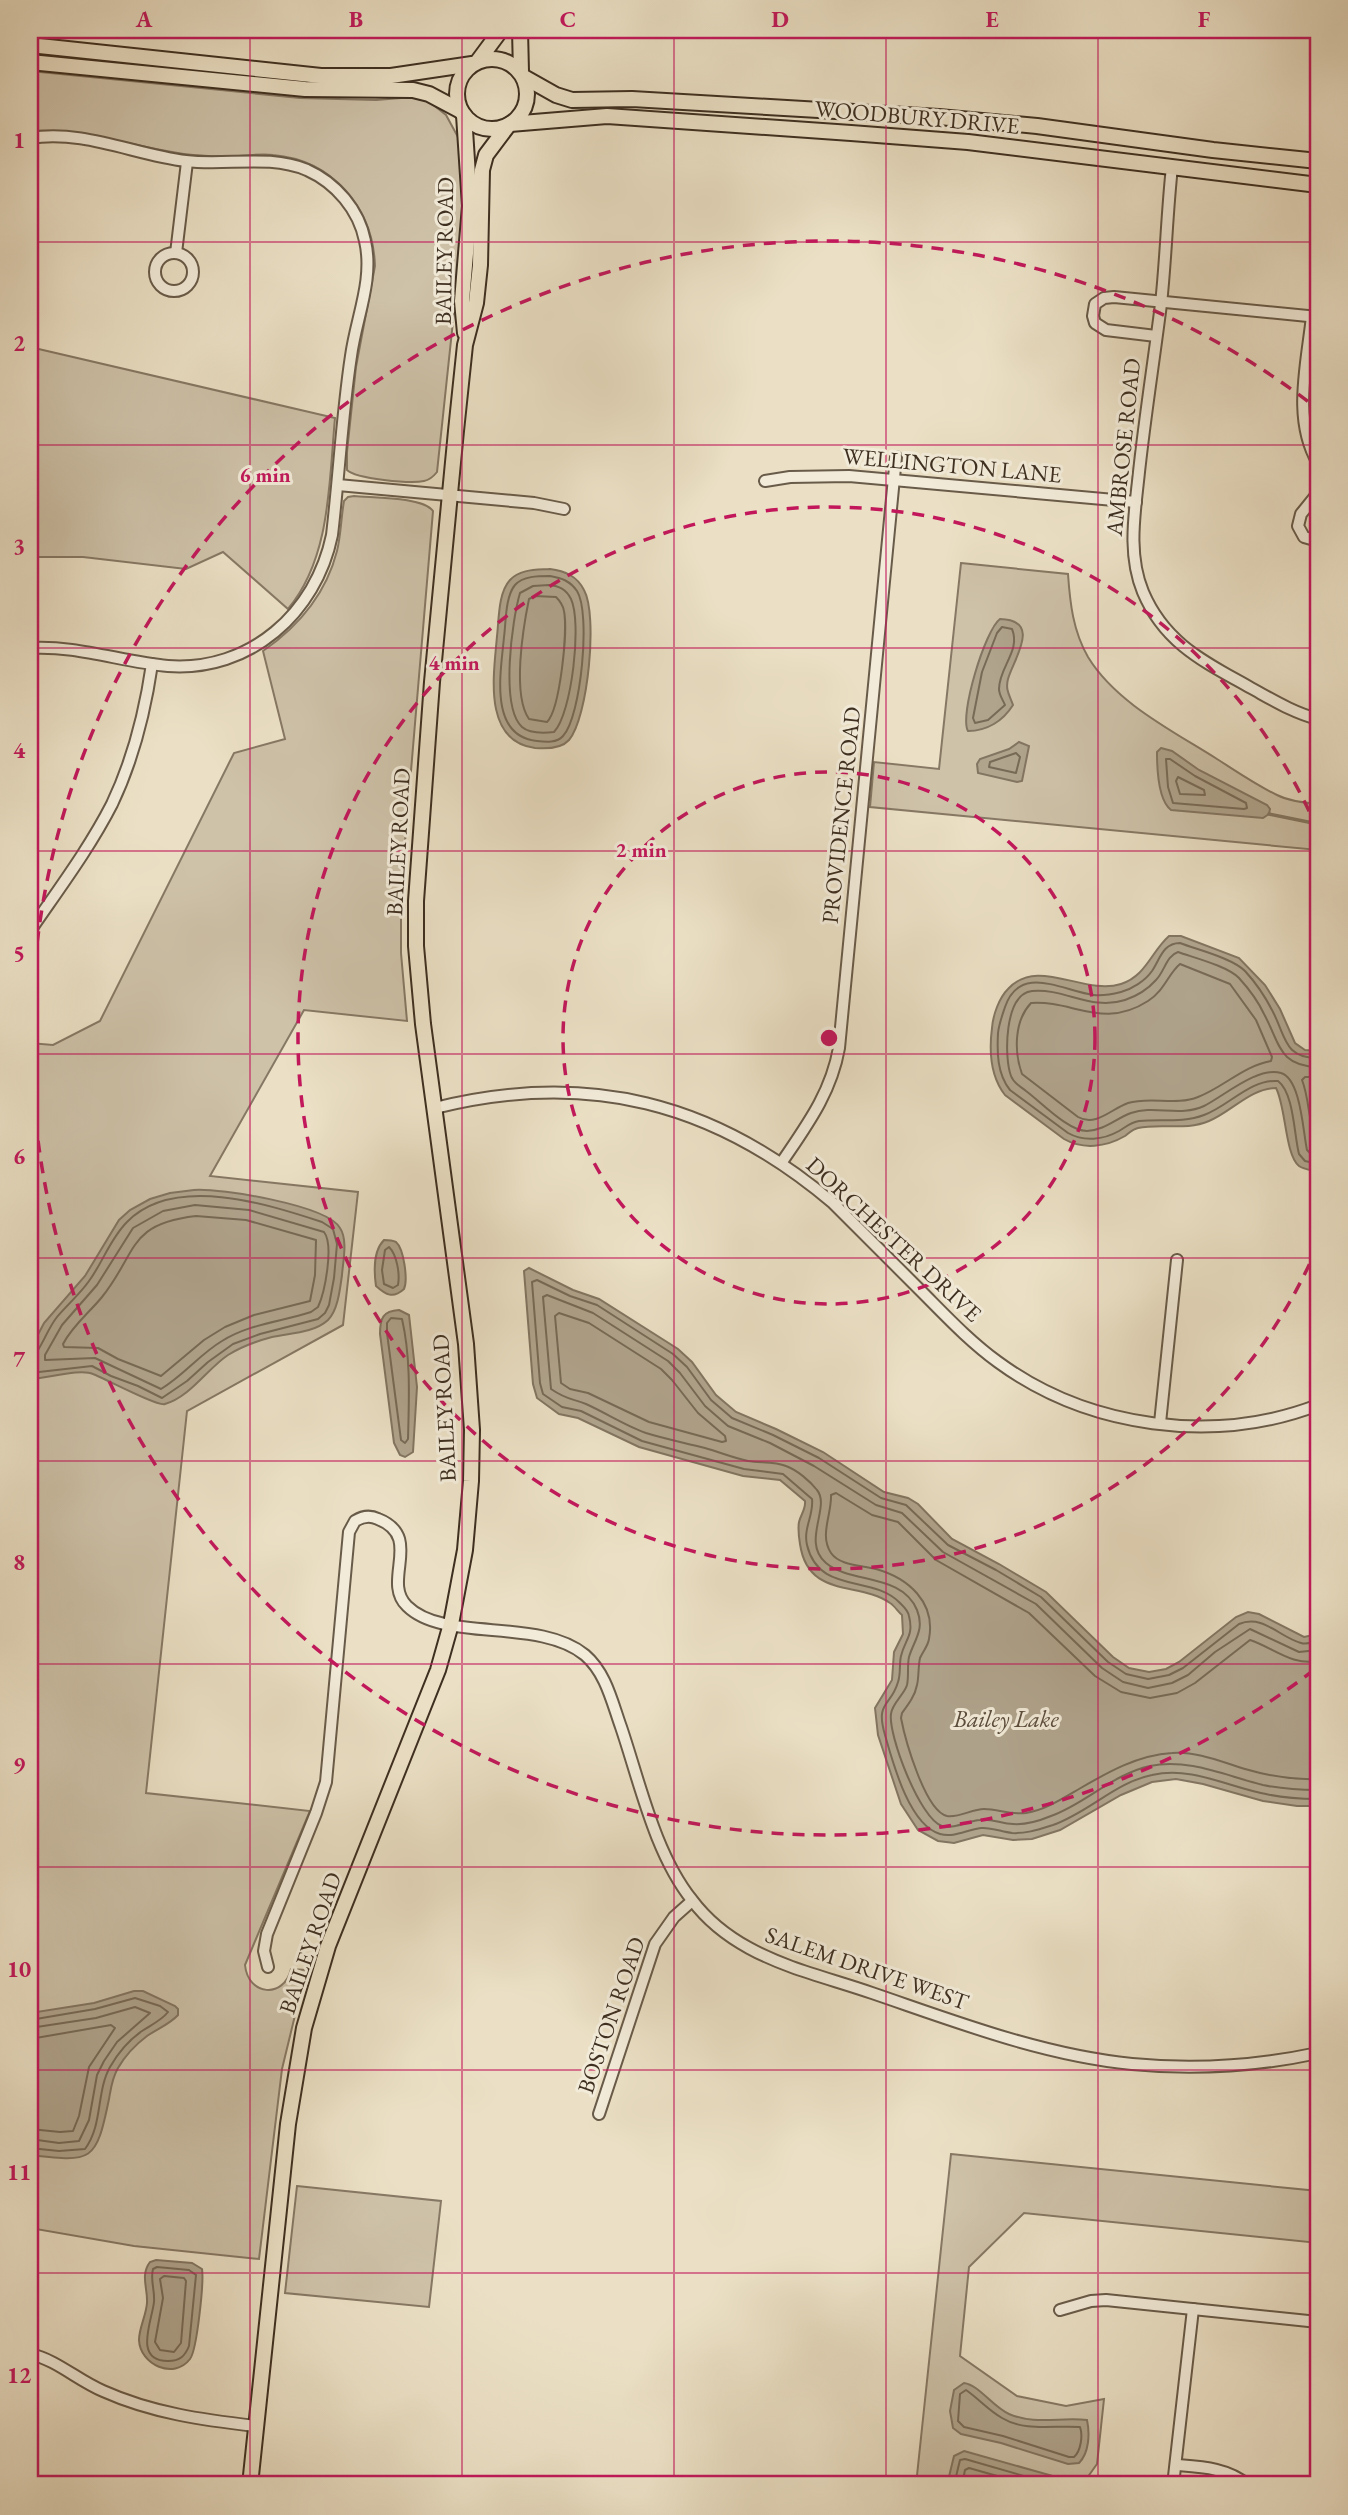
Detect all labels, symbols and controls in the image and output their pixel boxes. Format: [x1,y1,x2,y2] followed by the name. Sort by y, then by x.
[135,4,153,34] text: A
[349,4,363,34] text: B
[560,4,576,34] text: C
[771,4,789,34] text: D
[985,4,999,34] text: E
[1198,4,1211,34] text: F
[813,93,1021,141] street label: WOODBURY DRIVE
[13,125,25,155] text: 1
[428,177,460,325] street label: BAILEY ROAD
[13,328,25,358] text: 2
[1099,356,1147,539] street label: AMBROSE ROAD
[841,440,1063,490] street label: WELLINGTON LANE
[239,461,291,488] text: 6 min
[13,531,25,561] text: 3
[428,649,480,676] text: 4 min
[815,705,867,925] street label: PROVIDENCE ROAD
[13,735,26,765] text: 4
[379,767,417,917] street label: BAILEY ROAD
[615,836,667,863] text: 2 min
[13,938,25,968] text: 5
[817,1026,841,1050] centre of rings
[13,1141,25,1171] text: 6
[800,1150,988,1328] street label: DORCHESTER DRIVE
[425,1333,463,1483] street label: BAILEY ROAD
[13,1344,26,1374] text: 7
[13,1547,25,1577] text: 8
[952,1703,1060,1734] water label: Bailey Lake
[13,1750,25,1780] text: 9
[272,1868,348,2018] street label: BAILEY ROAD
[761,1919,973,2017] street label: SALEM DRIVE WEST
[570,1933,652,2097] street label: BOSTON ROAD
[7,1954,31,1984] text: 10
[7,2157,31,2187] text: 11
[7,2360,31,2390] text: 12

